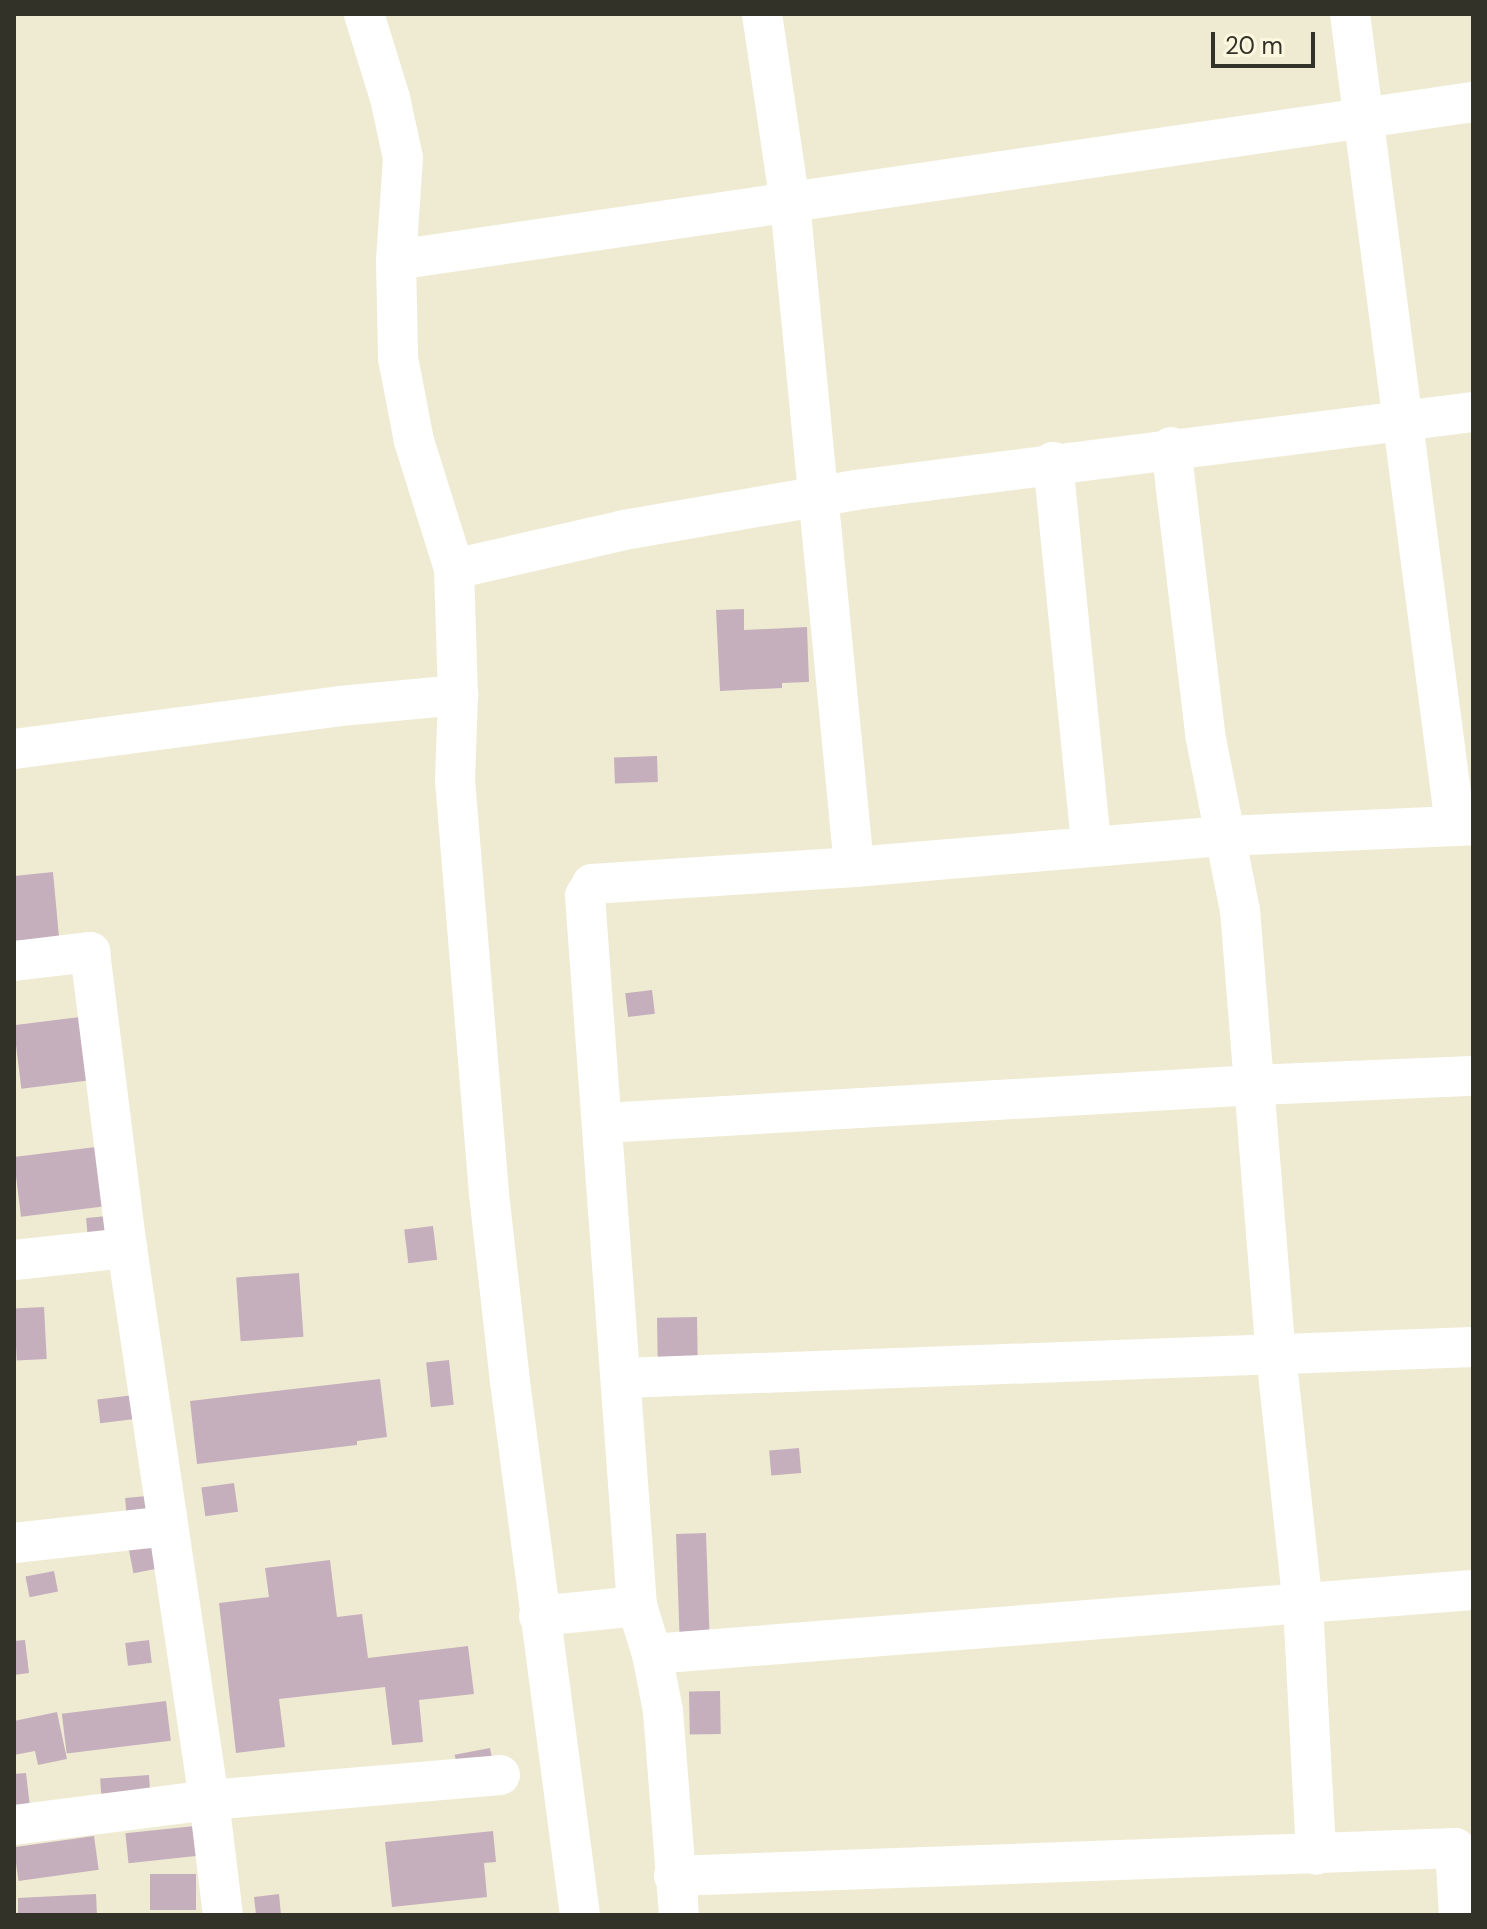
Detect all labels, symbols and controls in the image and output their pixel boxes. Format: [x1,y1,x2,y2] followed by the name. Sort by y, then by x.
[1215,16,1319,66] scale bar
[1225,30,1283,61] text: 20 m

